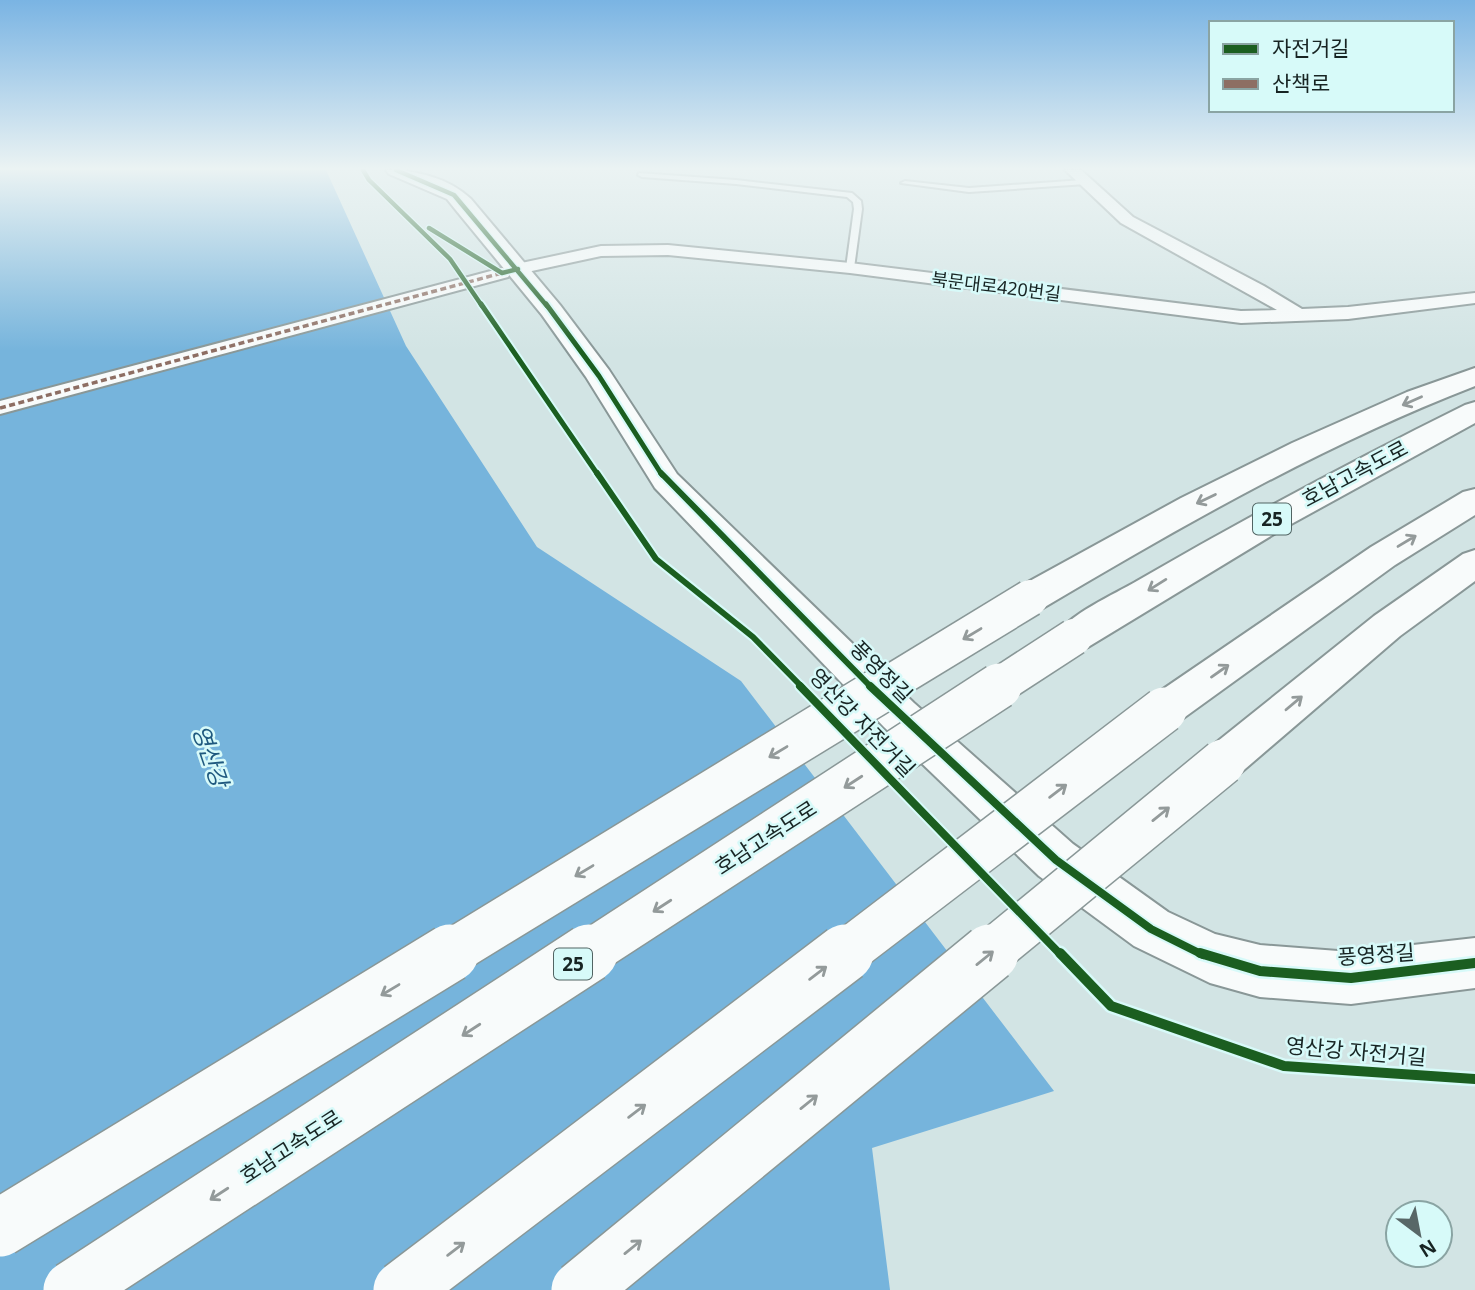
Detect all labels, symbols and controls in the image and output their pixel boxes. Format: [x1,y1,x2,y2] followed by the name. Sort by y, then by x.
[1209,21,1454,112] legend
[1272,34,1349,62] text: 자전거길
[1272,69,1330,97] text: 산책로
[930,266,1062,306] street label: 북문대로420번길
[1401,395,1423,408] one-way arrow
[1297,434,1412,513] street label: 호남고속도로
[1196,492,1217,506] one-way arrow
[1253,504,1291,534] road number: 25
[1396,534,1416,548] one-way arrow
[1148,579,1168,593] one-way arrow
[962,627,982,641] one-way arrow
[844,634,919,709] street label: 풍영정길
[804,662,922,783] street label: 영산강 자전거길
[1210,664,1229,678] one-way arrow
[1285,695,1303,711] one-way arrow
[185,720,237,794] water label: 영산강
[768,746,788,760] one-way arrow
[844,774,863,789] one-way arrow
[1048,784,1067,798] one-way arrow
[709,794,822,880] street label: 호남고속도로
[1151,806,1169,821] one-way arrow
[574,864,594,878] one-way arrow
[653,898,672,913] one-way arrow
[1336,937,1415,971] street label: 풍영정길
[554,948,592,980] road number: 25
[975,950,993,966] one-way arrow
[809,966,827,981] one-way arrow
[380,983,400,997] one-way arrow
[462,1023,482,1037] one-way arrow
[1285,1031,1427,1071] street label: 영산강 자전거길
[799,1095,817,1110] one-way arrow
[234,1103,347,1189] street label: 호남고속도로
[628,1104,647,1119] one-way arrow
[210,1187,230,1201] one-way arrow
[1384,1199,1454,1269] north arrow
[1415,1233,1441,1264] text: N
[624,1239,642,1254] one-way arrow
[447,1241,465,1256] one-way arrow

